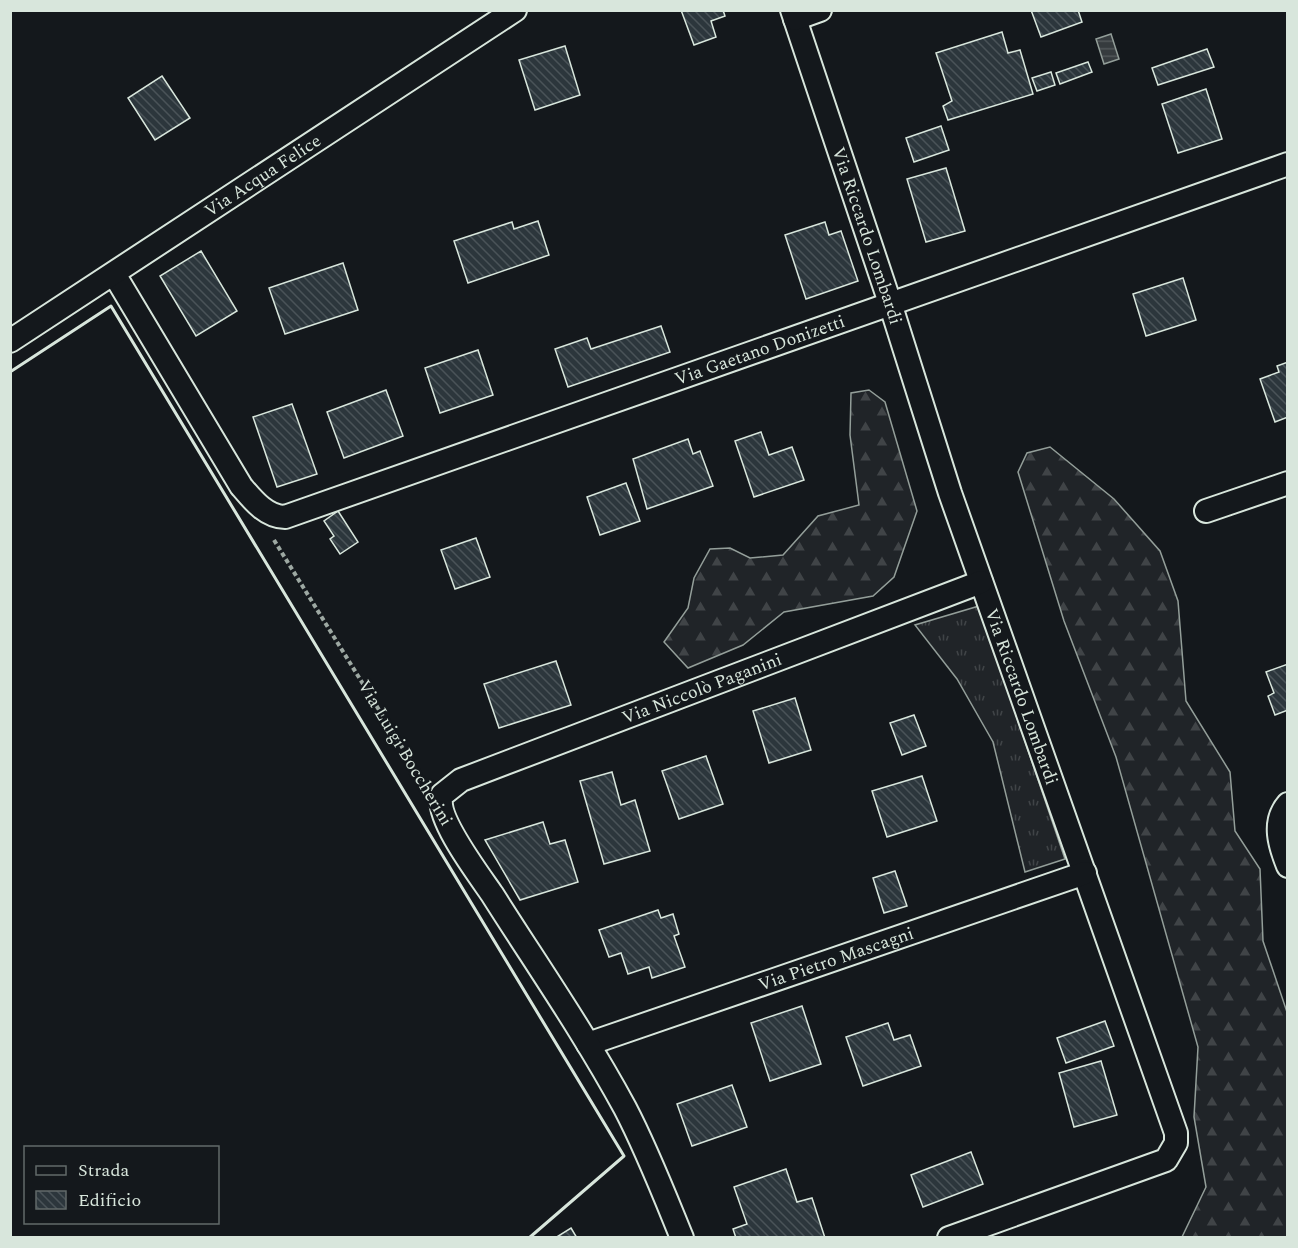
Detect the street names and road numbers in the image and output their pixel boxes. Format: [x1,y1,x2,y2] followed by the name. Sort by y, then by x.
[199,127,326,224] street label: Via Acqua Felice
[825,143,909,328] street label: Via Riccardo Lombardi
[671,307,849,392] street label: Via Gaetano Donizetti
[978,604,1065,788] street label: Via Riccardo Lombardi
[618,646,786,731] street label: Via Niccolò Paganini
[351,675,459,831] street label: Via Luigi Boccherini
[754,919,917,998] street label: Via Pietro Mascagni

